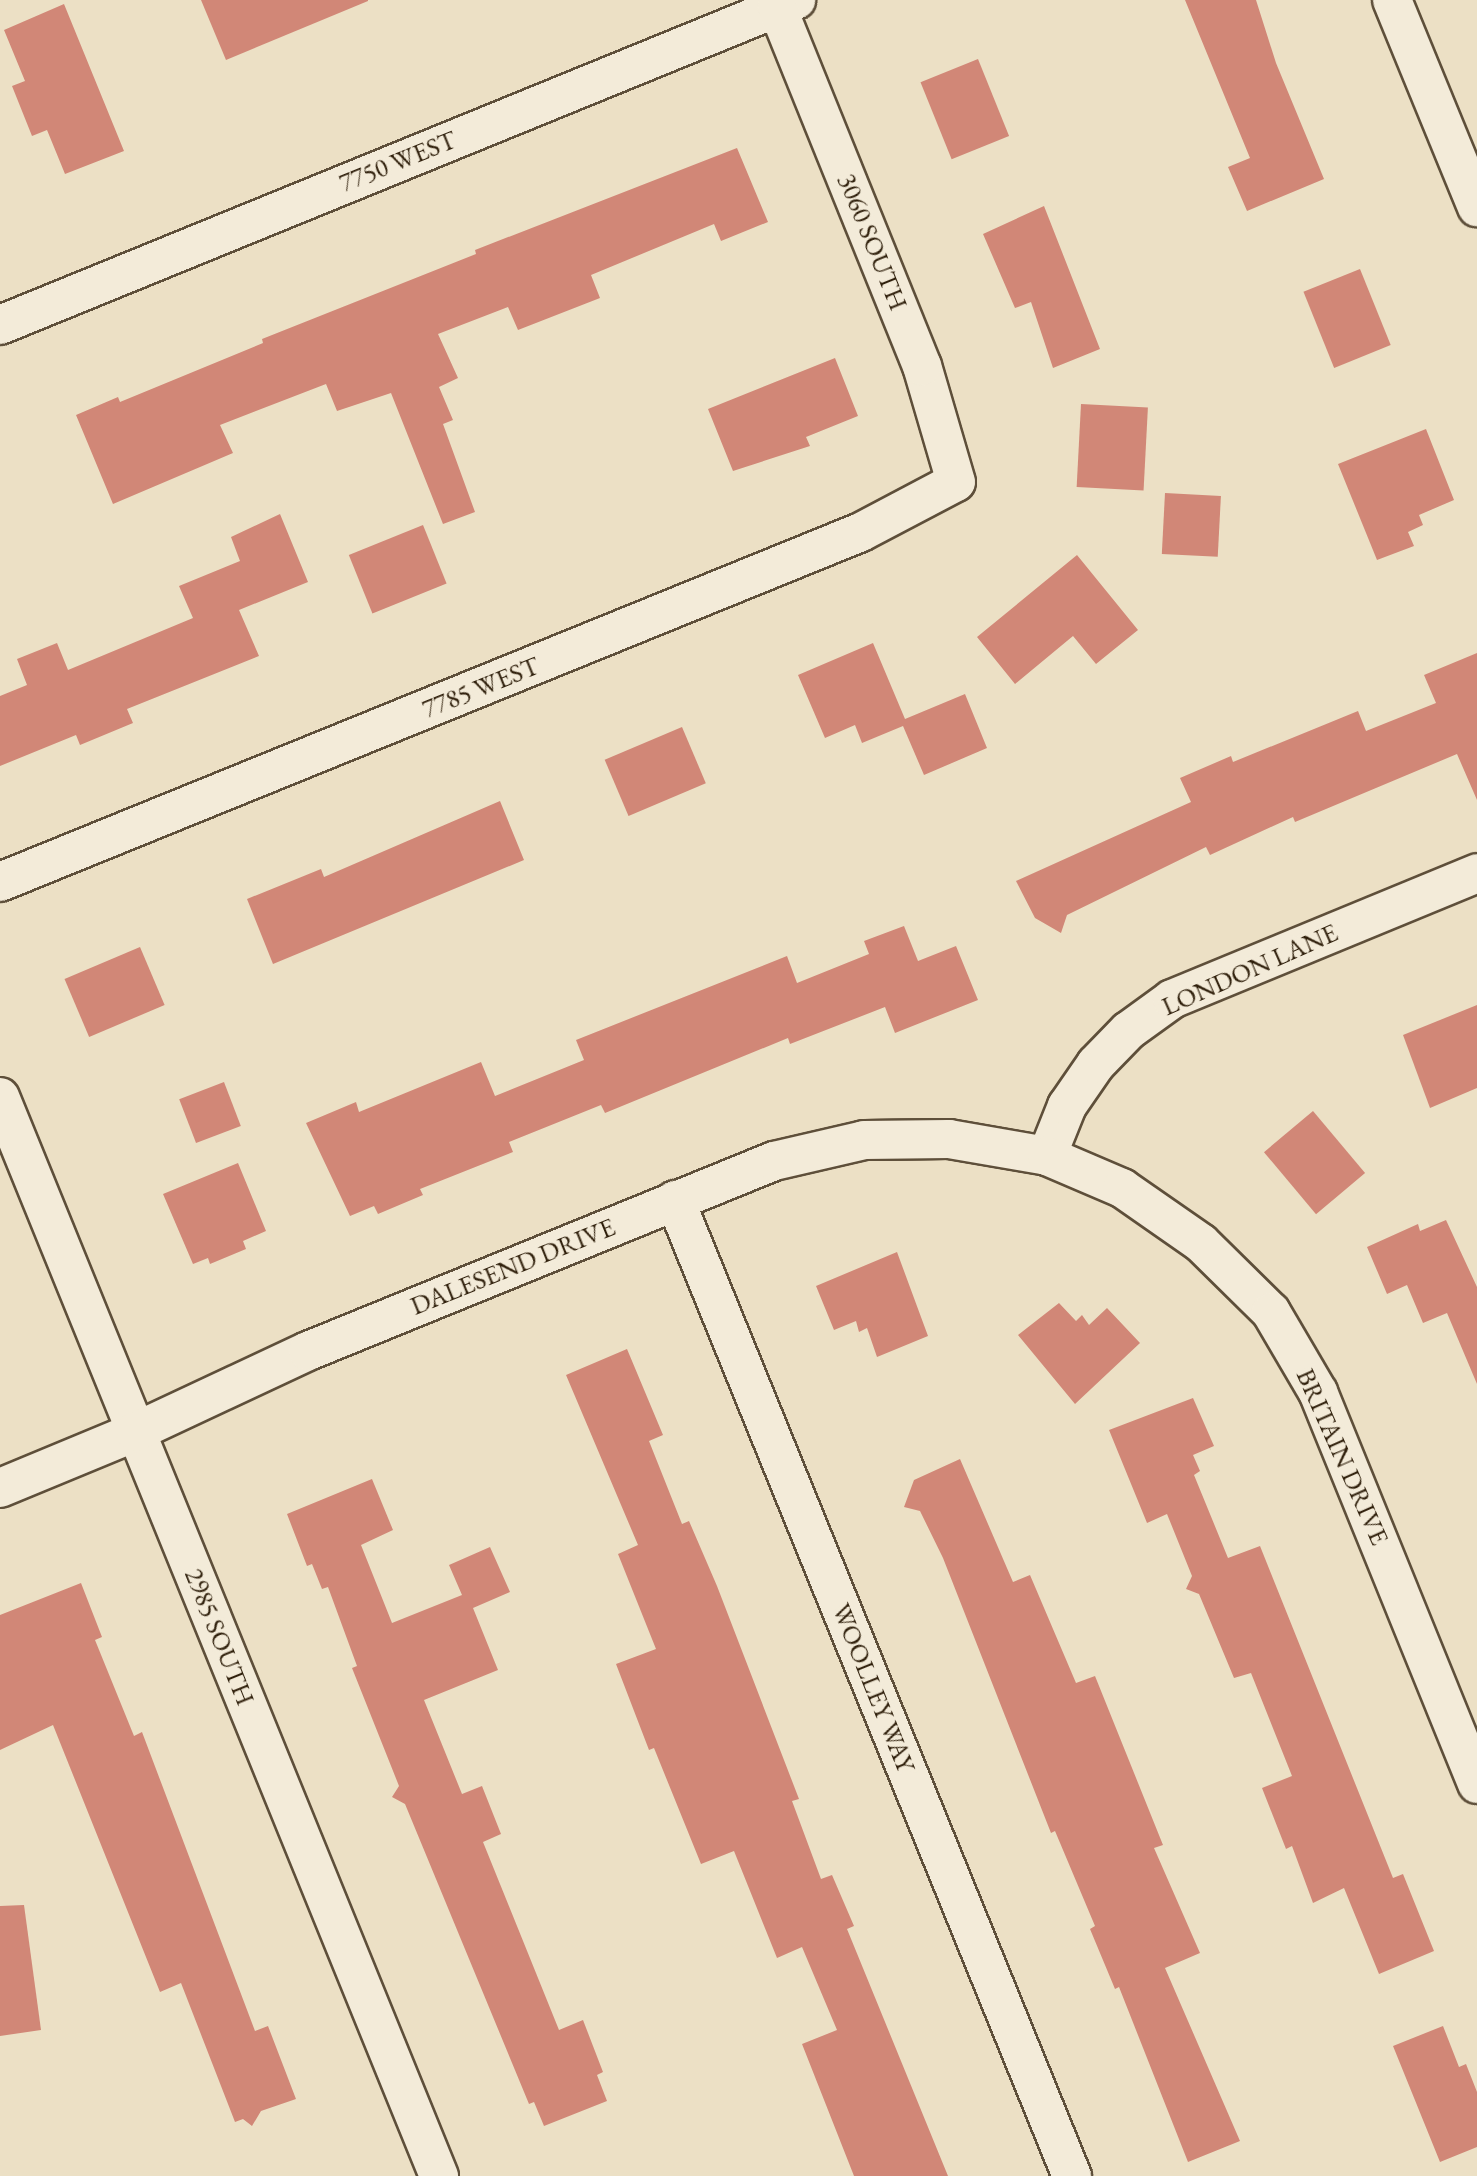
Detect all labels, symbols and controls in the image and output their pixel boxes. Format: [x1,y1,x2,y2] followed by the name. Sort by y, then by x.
[335,124,461,200] street label: 7750 WEST
[830,169,914,315] street label: 3060 SOUTH
[418,650,544,726] street label: 7785 WEST
[1157,917,1343,1023] street label: LONDON LANE
[406,1212,620,1322] street label: DALESEND DRIVE
[1289,1364,1395,1550] street label: BRITAIN DRIVE
[177,1564,261,1710] street label: 2985 SOUTH
[825,1599,921,1777] street label: WOOLLEY WAY

